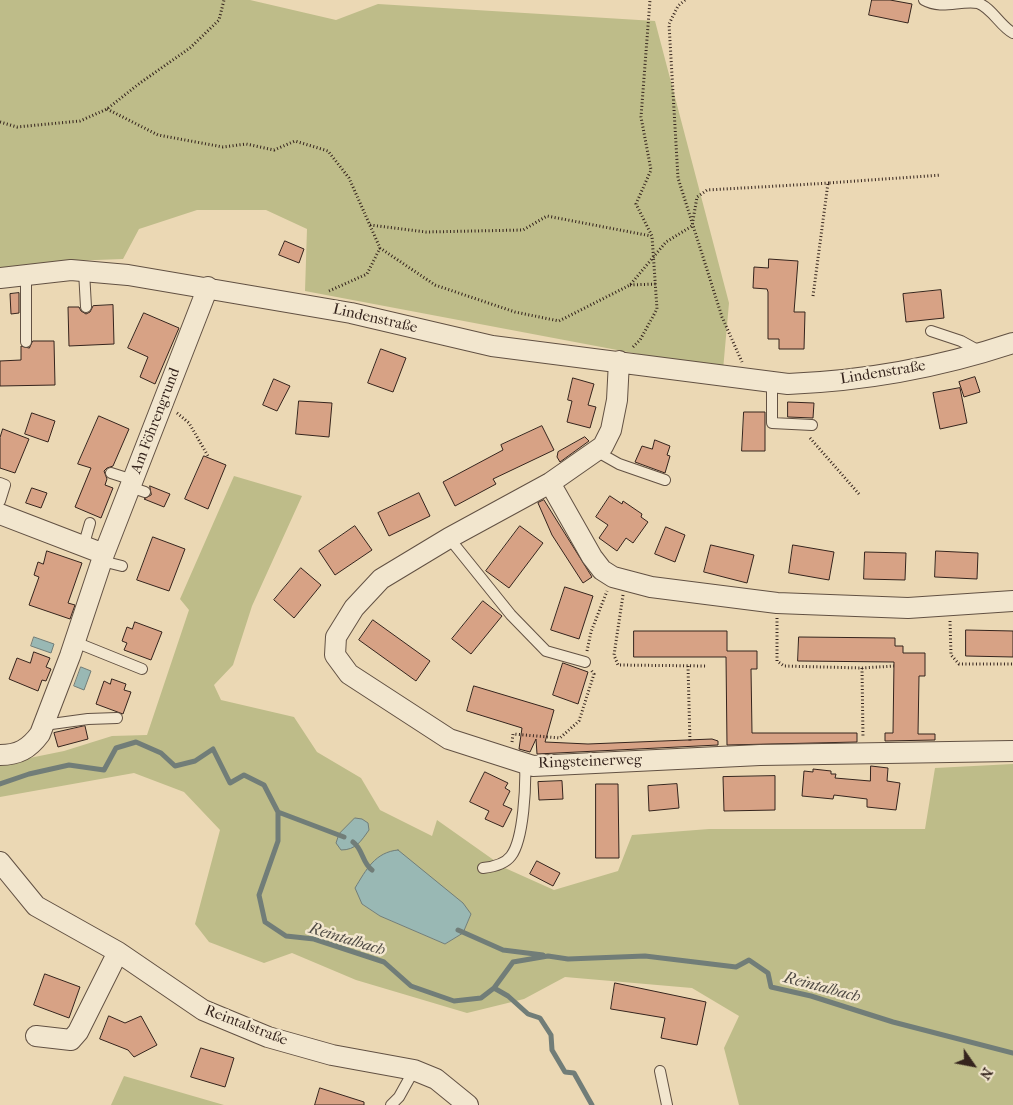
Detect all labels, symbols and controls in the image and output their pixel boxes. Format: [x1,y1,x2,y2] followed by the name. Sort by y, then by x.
[331,301,419,337] street label: Lindenstraße
[839,357,927,389] street label: Lindenstraße
[128,366,184,476] street label: Am Föhrengrund
[538,751,642,773] street label: Ringsteinerweg
[307,919,387,961] water label: Reintalbach
[782,969,862,1007] water label: Reintalbach
[202,1002,290,1050] street label: Reintalstraße
[948,1040,998,1090] north arrow
[976,1064,996,1083] text: N

